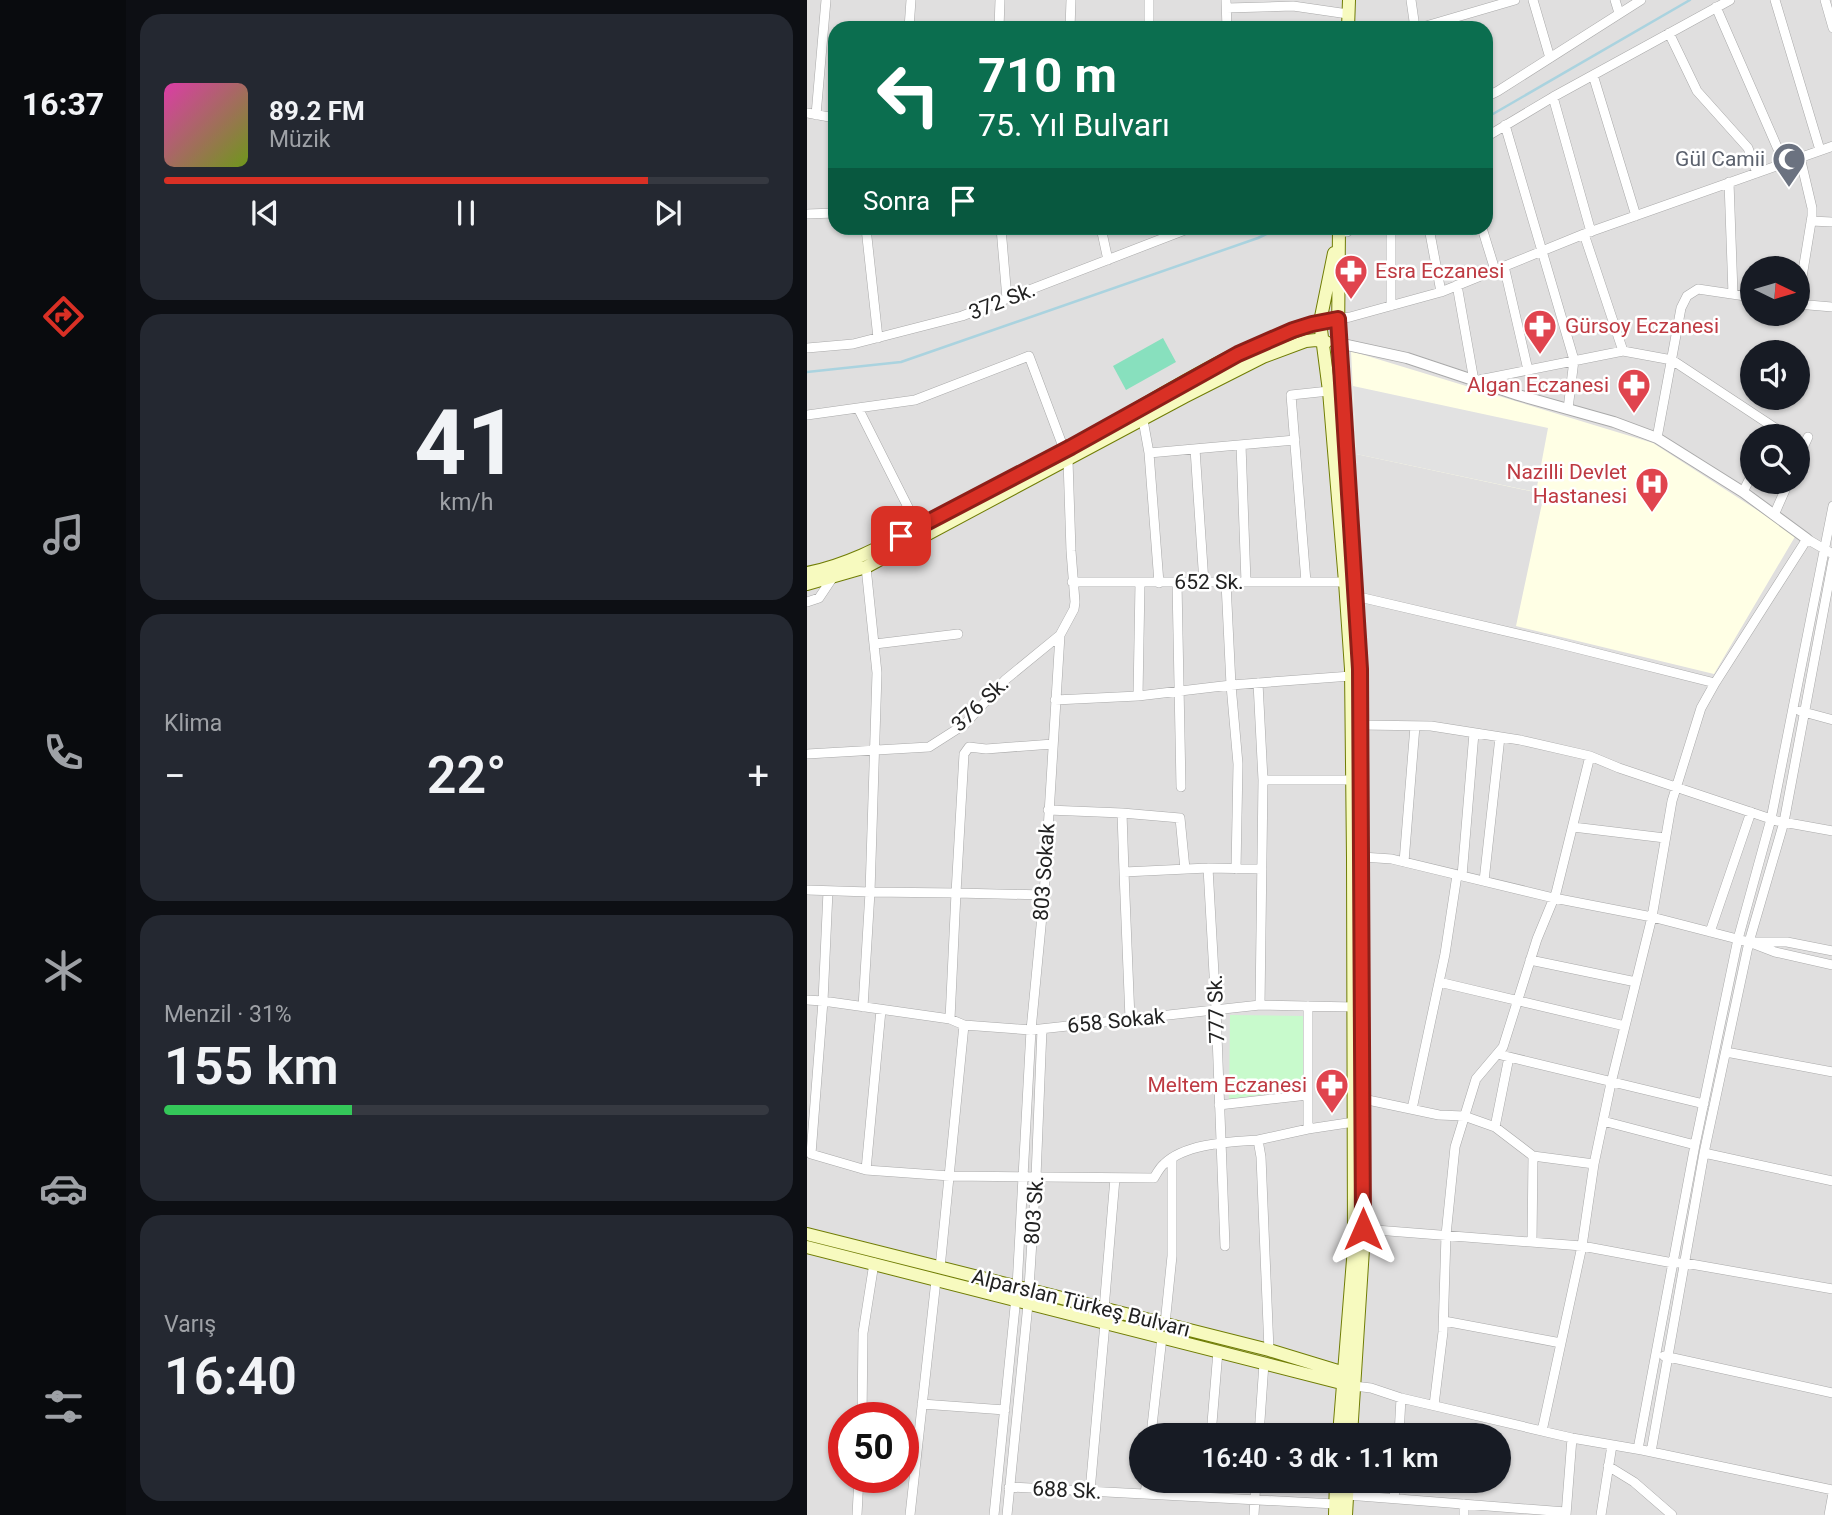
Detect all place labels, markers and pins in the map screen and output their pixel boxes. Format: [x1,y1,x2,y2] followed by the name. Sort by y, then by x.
[1770,140,1808,189] mosque icon: Gül Camii
[1675,147,1765,171] place label: Gül Camii
[1332,252,1370,301] pharmacy icon: Esra Eczanesi
[1375,259,1504,283] place label: Esra Eczanesi
[1521,307,1559,356] pharmacy icon: Gürsoy Eczanesi
[1565,314,1719,338] place label: Gürsoy Eczanesi
[1615,366,1653,415] pharmacy icon: Algan Eczanesi
[1467,373,1609,397] place label: Algan Eczanesi
[1506,460,1627,508] place label: Nazilli Devlet Hastanesi
[1633,465,1671,514] hospital icon: Nazilli Devlet Hastanesi
[871,506,931,566] pin
[1313,1066,1351,1115] pharmacy icon: Meltem Eczanesi
[1148,1073,1307,1097] place label: Meltem Eczanesi

